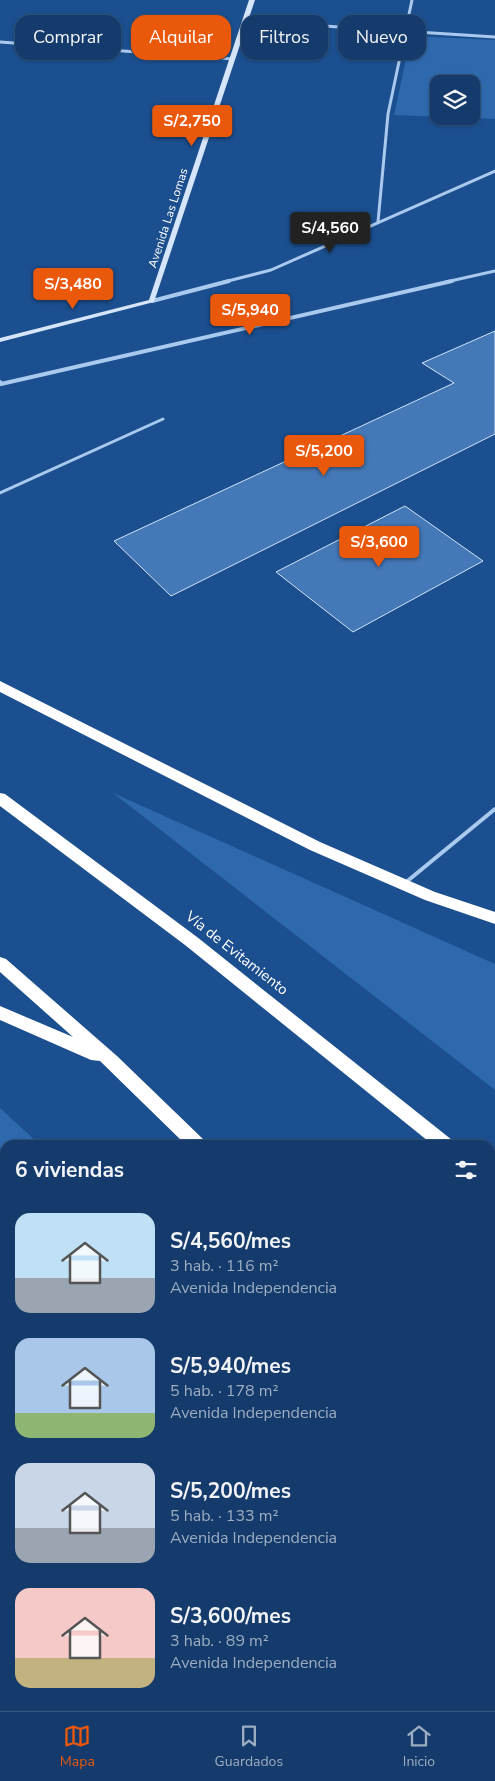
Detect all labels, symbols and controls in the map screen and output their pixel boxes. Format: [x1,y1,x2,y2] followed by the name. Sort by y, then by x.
[15,15,121,60] chip: Comprar
[131,15,231,60] chip: Alquilar
[241,15,328,60] chip: Filtros
[338,15,426,60] chip: Nuevo
[430,75,480,125] map controls
[430,75,480,125] button: layers
[146,104,238,147] pin: S/2,750
[163,110,221,132] text: S/2,750
[144,166,192,270] street label: Avenida Las Lomas
[284,212,376,254] pin: S/4,560
[301,217,359,239] text: S/4,560
[27,268,119,310] pin: S/3,480
[44,273,102,295] text: S/3,480
[204,294,296,336] pin: S/5,940
[221,299,279,321] text: S/5,940
[278,434,370,477] pin: S/5,200
[295,440,353,462] text: S/5,200
[333,526,425,568] pin: S/3,600
[350,531,408,553] text: S/3,600
[181,906,293,1000] street label: Vía de Evitamiento
[15,1156,124,1184] text: 6 viviendas
[452,1156,480,1184] icon: filters
[170,1227,291,1255] text: S/4,560/mes
[55,1233,115,1293] icon: home
[170,1255,278,1277] text: 3 hab. · 116 m²
[170,1277,337,1299] text: Avenida Independencia
[170,1352,291,1380] text: S/5,940/mes
[55,1358,115,1418] icon: home
[170,1380,278,1402] text: 5 hab. · 178 m²
[170,1402,337,1424] text: Avenida Independencia
[170,1477,291,1505] text: S/5,200/mes
[55,1483,115,1543] icon: home
[170,1505,278,1527] text: 5 hab. · 133 m²
[170,1527,337,1549] text: Avenida Independencia
[170,1602,291,1630] text: S/3,600/mes
[55,1608,115,1668] icon: home
[170,1630,269,1652] text: 3 hab. · 89 m²
[170,1652,337,1674] text: Avenida Independencia
[60,1722,95,1771] tab: Mapa
[215,1722,283,1771] tab: Guardados
[403,1722,435,1771] tab: Inicio

